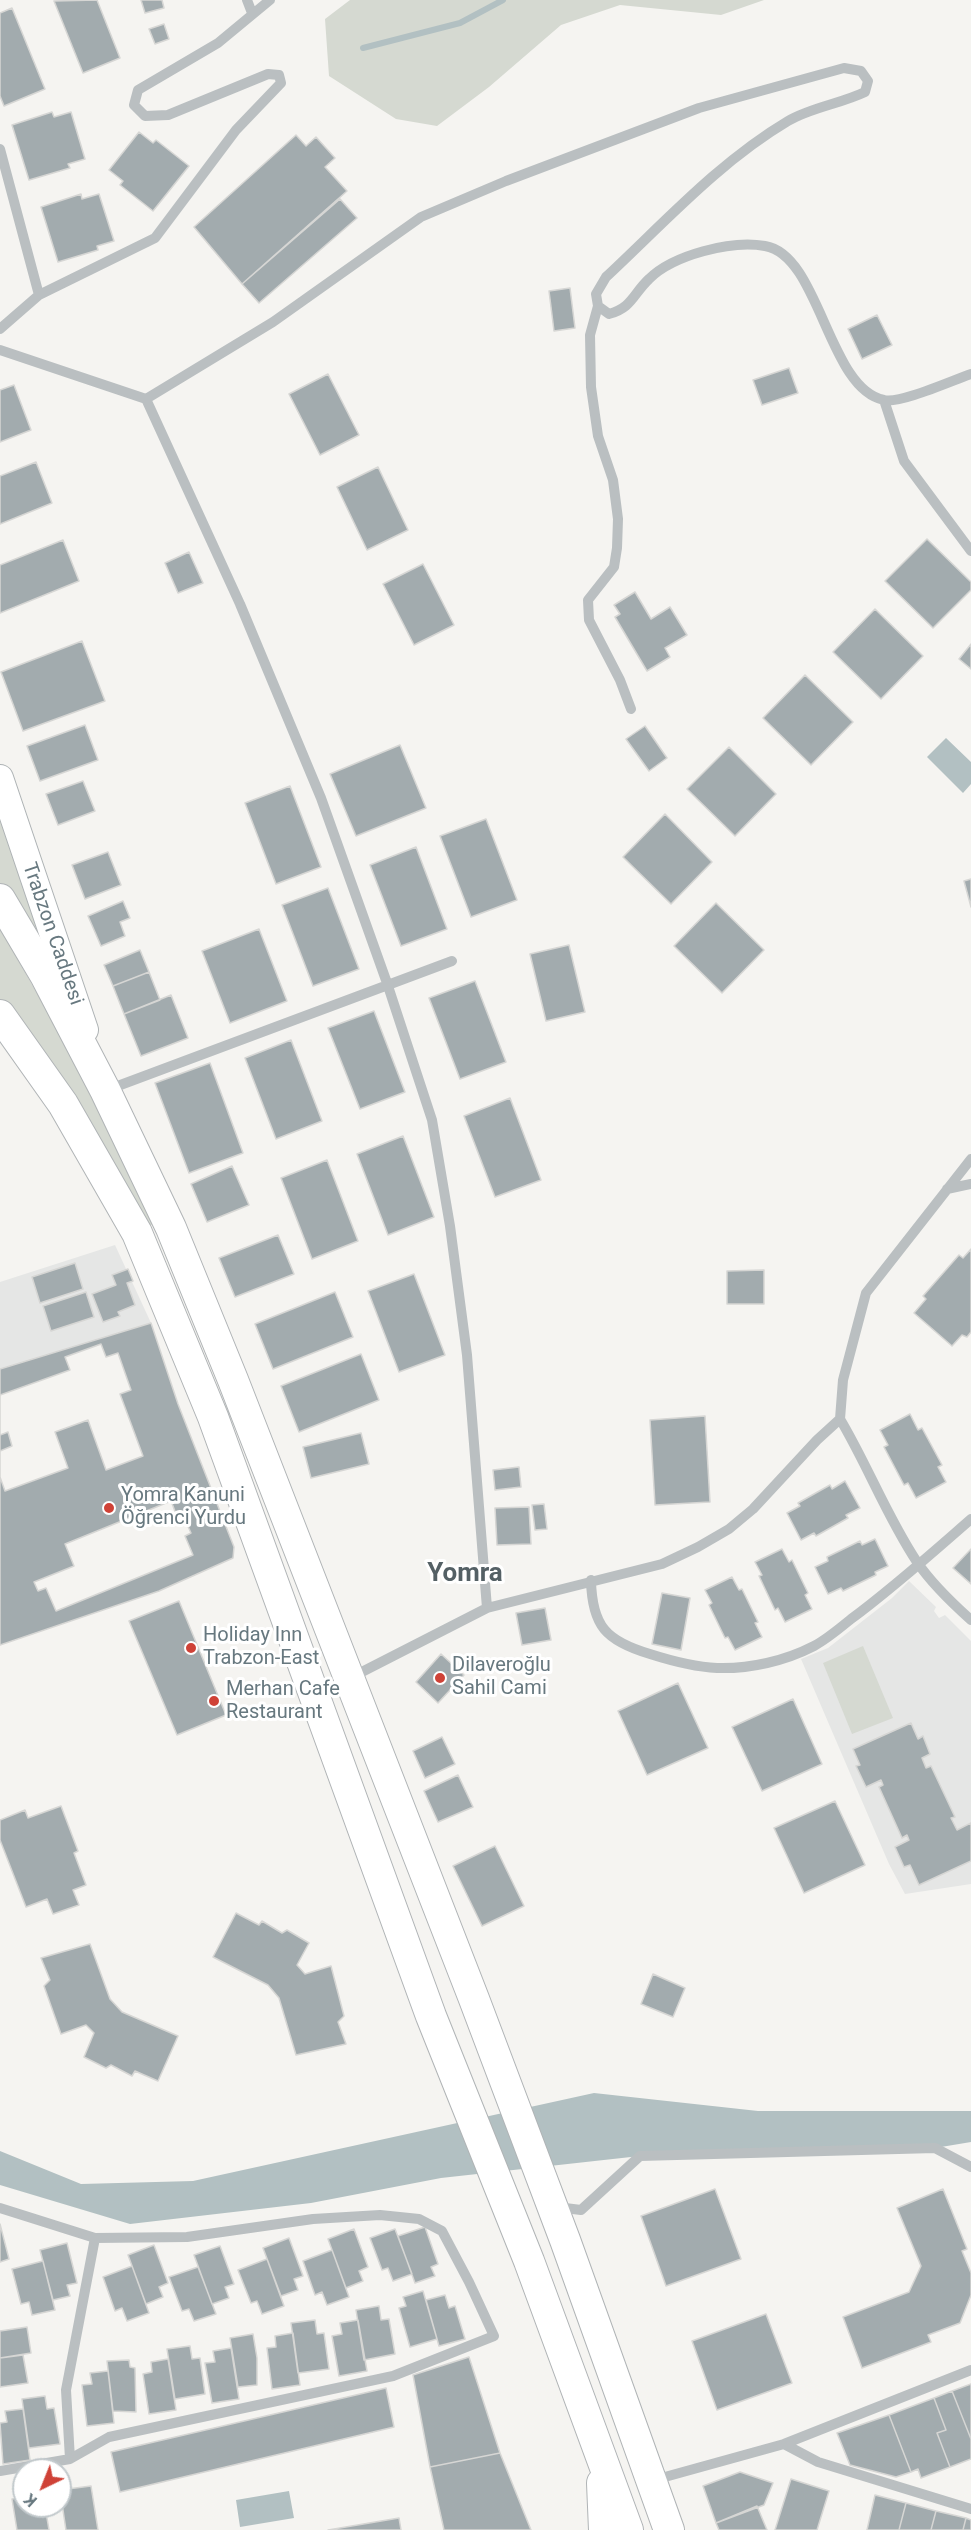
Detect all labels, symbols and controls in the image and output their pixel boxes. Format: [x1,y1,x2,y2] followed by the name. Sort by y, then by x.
[16,860,88,1008] street label: Trabzon Caddesi
[121,1484,246,1531] place label: Yomra Kanuni Öğrenci Yurdu
[102,1501,116,1515] marker: Yomra Kanuni Öğrenci Yurdu
[427,1558,503,1590] district label: Yomra
[203,1624,319,1671] place label: Holiday Inn Trabzon-East
[184,1641,198,1655] marker: Holiday Inn Trabzon-East
[452,1654,551,1701] place label: Dilaveroğlu Sahil Cami
[433,1671,447,1685] marker: Dilaveroğlu Sahil Cami
[226,1678,340,1725] place label: Merhan Cafe Restaurant
[207,1694,221,1708] marker: Merhan Cafe Restaurant
[12,2458,72,2518] north arrow
[21,2490,41,2510] text: K

